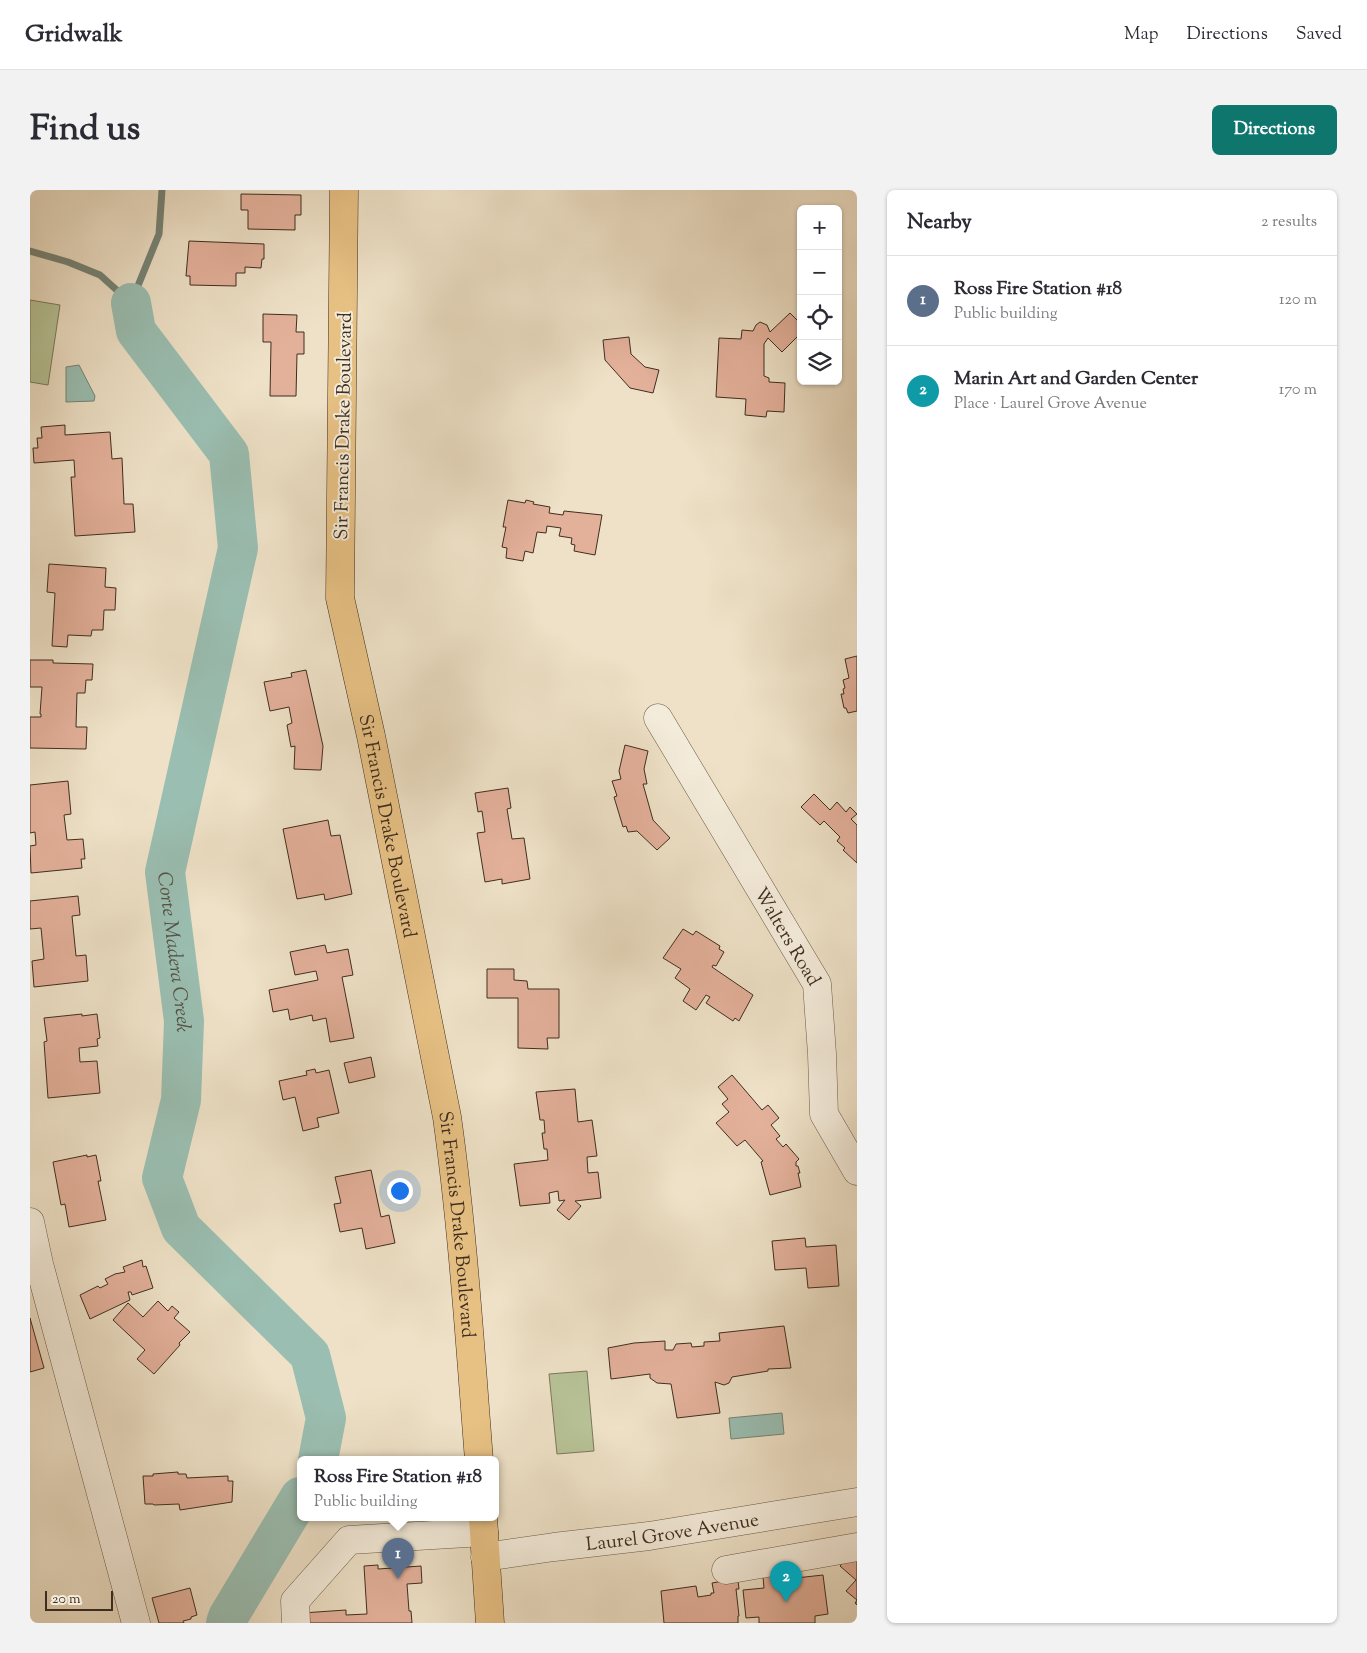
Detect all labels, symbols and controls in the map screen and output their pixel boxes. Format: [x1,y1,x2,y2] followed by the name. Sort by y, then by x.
[25,18,123,52] text: Gridwalk
[1124,22,1159,48] text: Map
[1187,22,1268,48] text: Directions
[1296,22,1342,48] text: Saved
[30,105,140,156] text: Find us
[1212,105,1337,155] button: Directions
[797,205,842,385] map controls
[797,205,842,250] button: +
[907,208,972,238] text: Nearby
[1261,211,1317,234] text: 2 results
[797,250,842,295] button: −
[954,276,1122,303] text: Ross Fire Station #18
[920,289,926,312] text: 1
[1279,289,1317,312] text: 120 m
[797,295,842,340] button: locate
[954,303,1058,326] text: Public building
[329,312,360,540] street label: Sir Francis Drake Boulevard
[797,340,842,385] button: layers
[954,366,1198,393] text: Marin Art and Garden Center
[919,379,927,402] text: 2
[1279,379,1317,402] text: 170 m
[954,393,1147,416] text: Place · Laurel Grove Avenue
[350,712,422,941] street label: Sir Francis Drake Boulevard
[148,870,196,1033] water label: Corte Madera Creek
[746,883,826,992] street label: Walters Road
[430,1109,481,1339] street label: Sir Francis Drake Boulevard
[387,1178,413,1204] your location
[297,1456,499,1521] popup
[314,1464,482,1491] text: Ross Fire Station #18
[314,1491,418,1514] text: Public building
[585,1507,761,1559] street label: Laurel Grove Avenue
[382,1538,414,1579] pin: 1
[770,1561,802,1602] pin: 2
[45,1588,112,1611] scale bar
[52,1590,81,1610] text: 20 m

